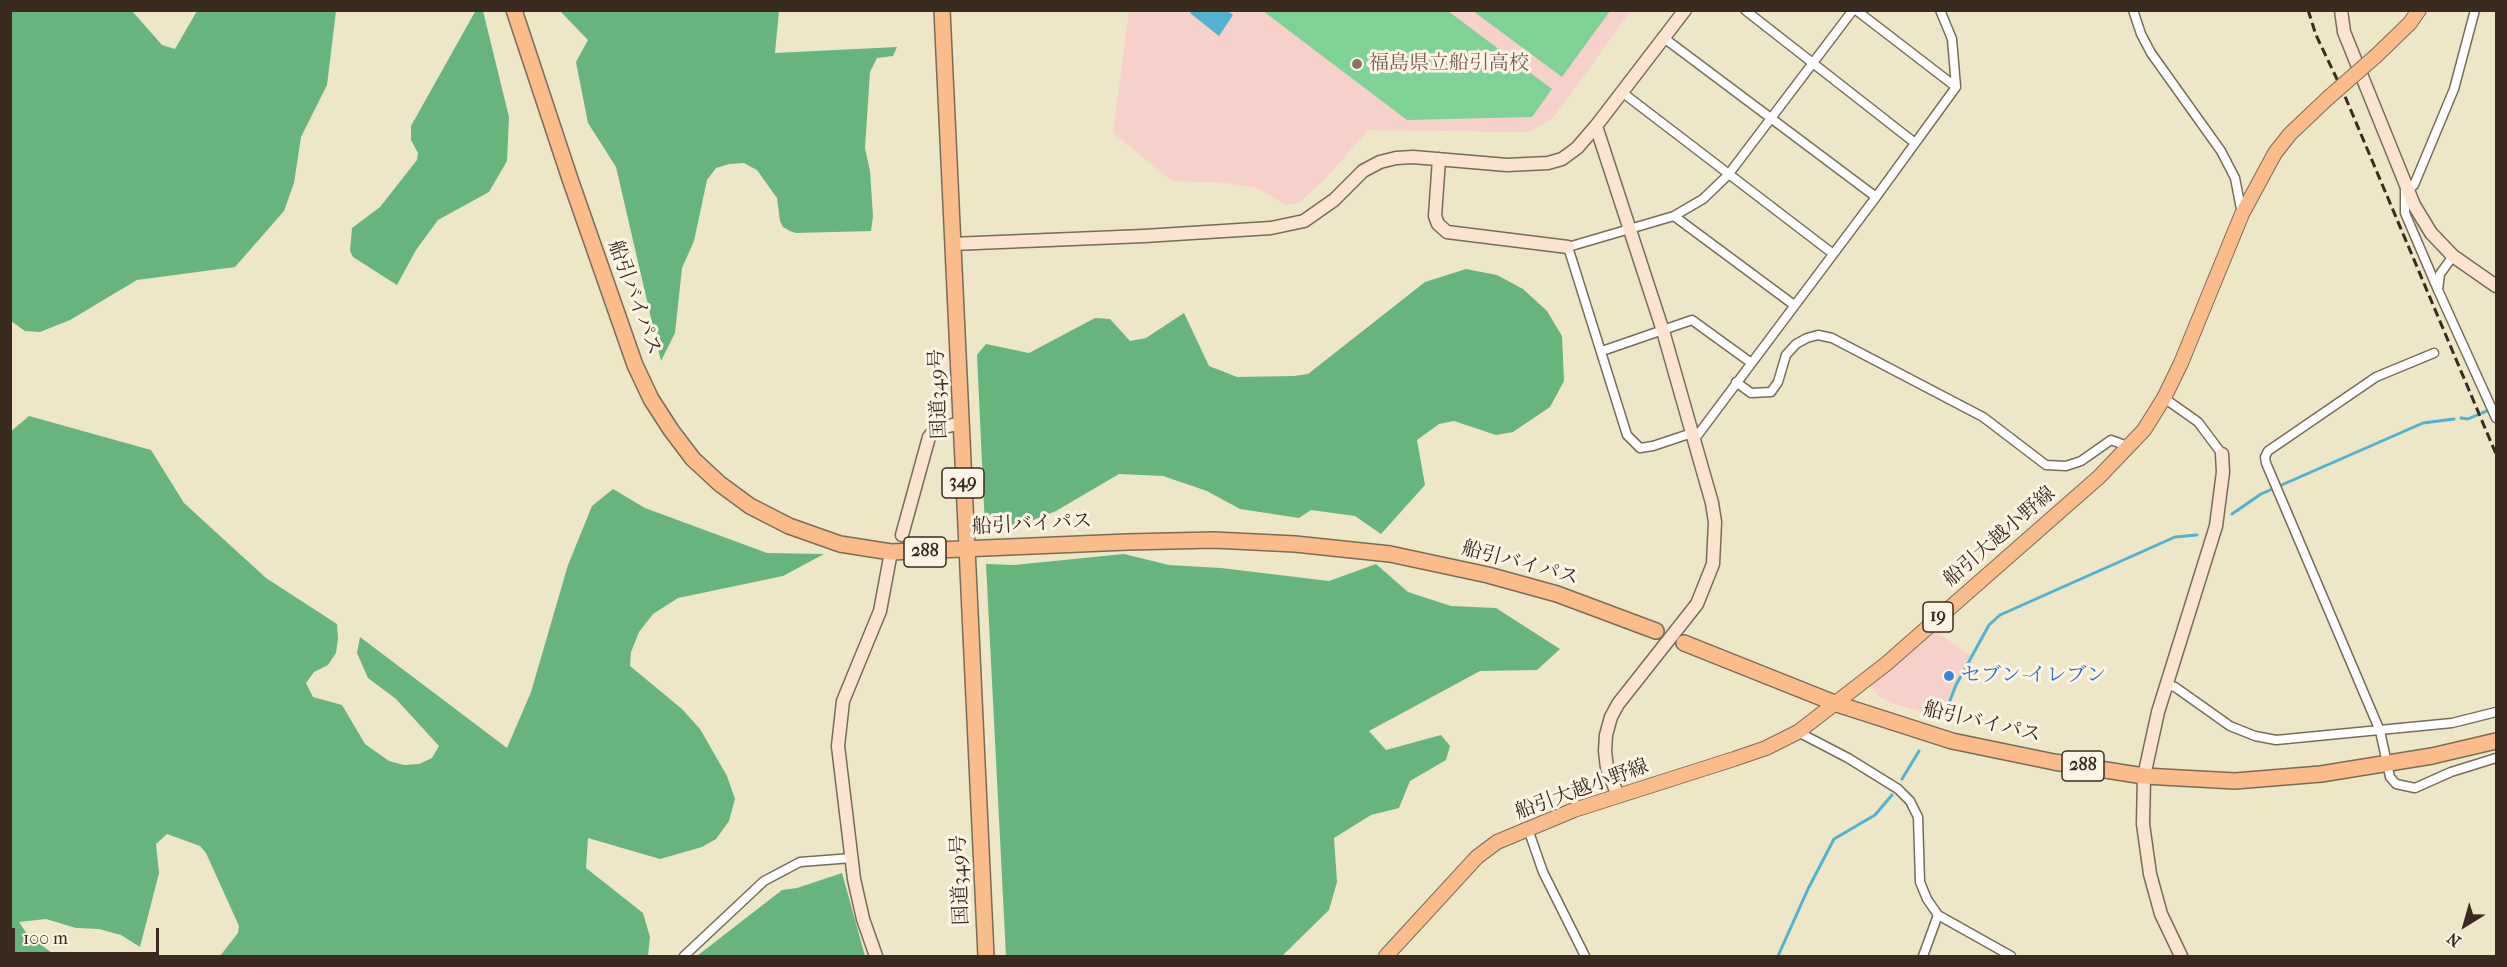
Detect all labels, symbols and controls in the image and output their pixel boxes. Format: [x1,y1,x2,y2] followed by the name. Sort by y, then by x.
[1369,52,1529,76] place label: 福島県立船引高校
[1350,57,1364,71] marker: 福島県立船引高校
[602,238,666,358] street label: 船引バイパス
[925,348,953,440] street label: 国道349号
[942,468,984,498] road number: 349
[1939,482,2061,592] street label: 船引大越小野線
[971,510,1093,540] street label: 船引バイパス
[904,537,946,567] road number: 288
[1459,537,1581,591] street label: 船引バイパス
[1923,602,1953,632] road number: 19
[1961,664,2106,688] place label: セブン-イレブン
[1942,669,1956,683] marker: セブン-イレブン
[1921,698,2043,748] street label: 船引バイパス
[2062,751,2104,781] road number: 288
[1512,755,1652,825] street label: 船引大越小野線
[947,834,975,926] street label: 国道349号
[2435,895,2495,955] north arrow
[15,916,162,954] scale bar
[23,928,68,949] text: 100 m
[2443,929,2464,951] text: N

